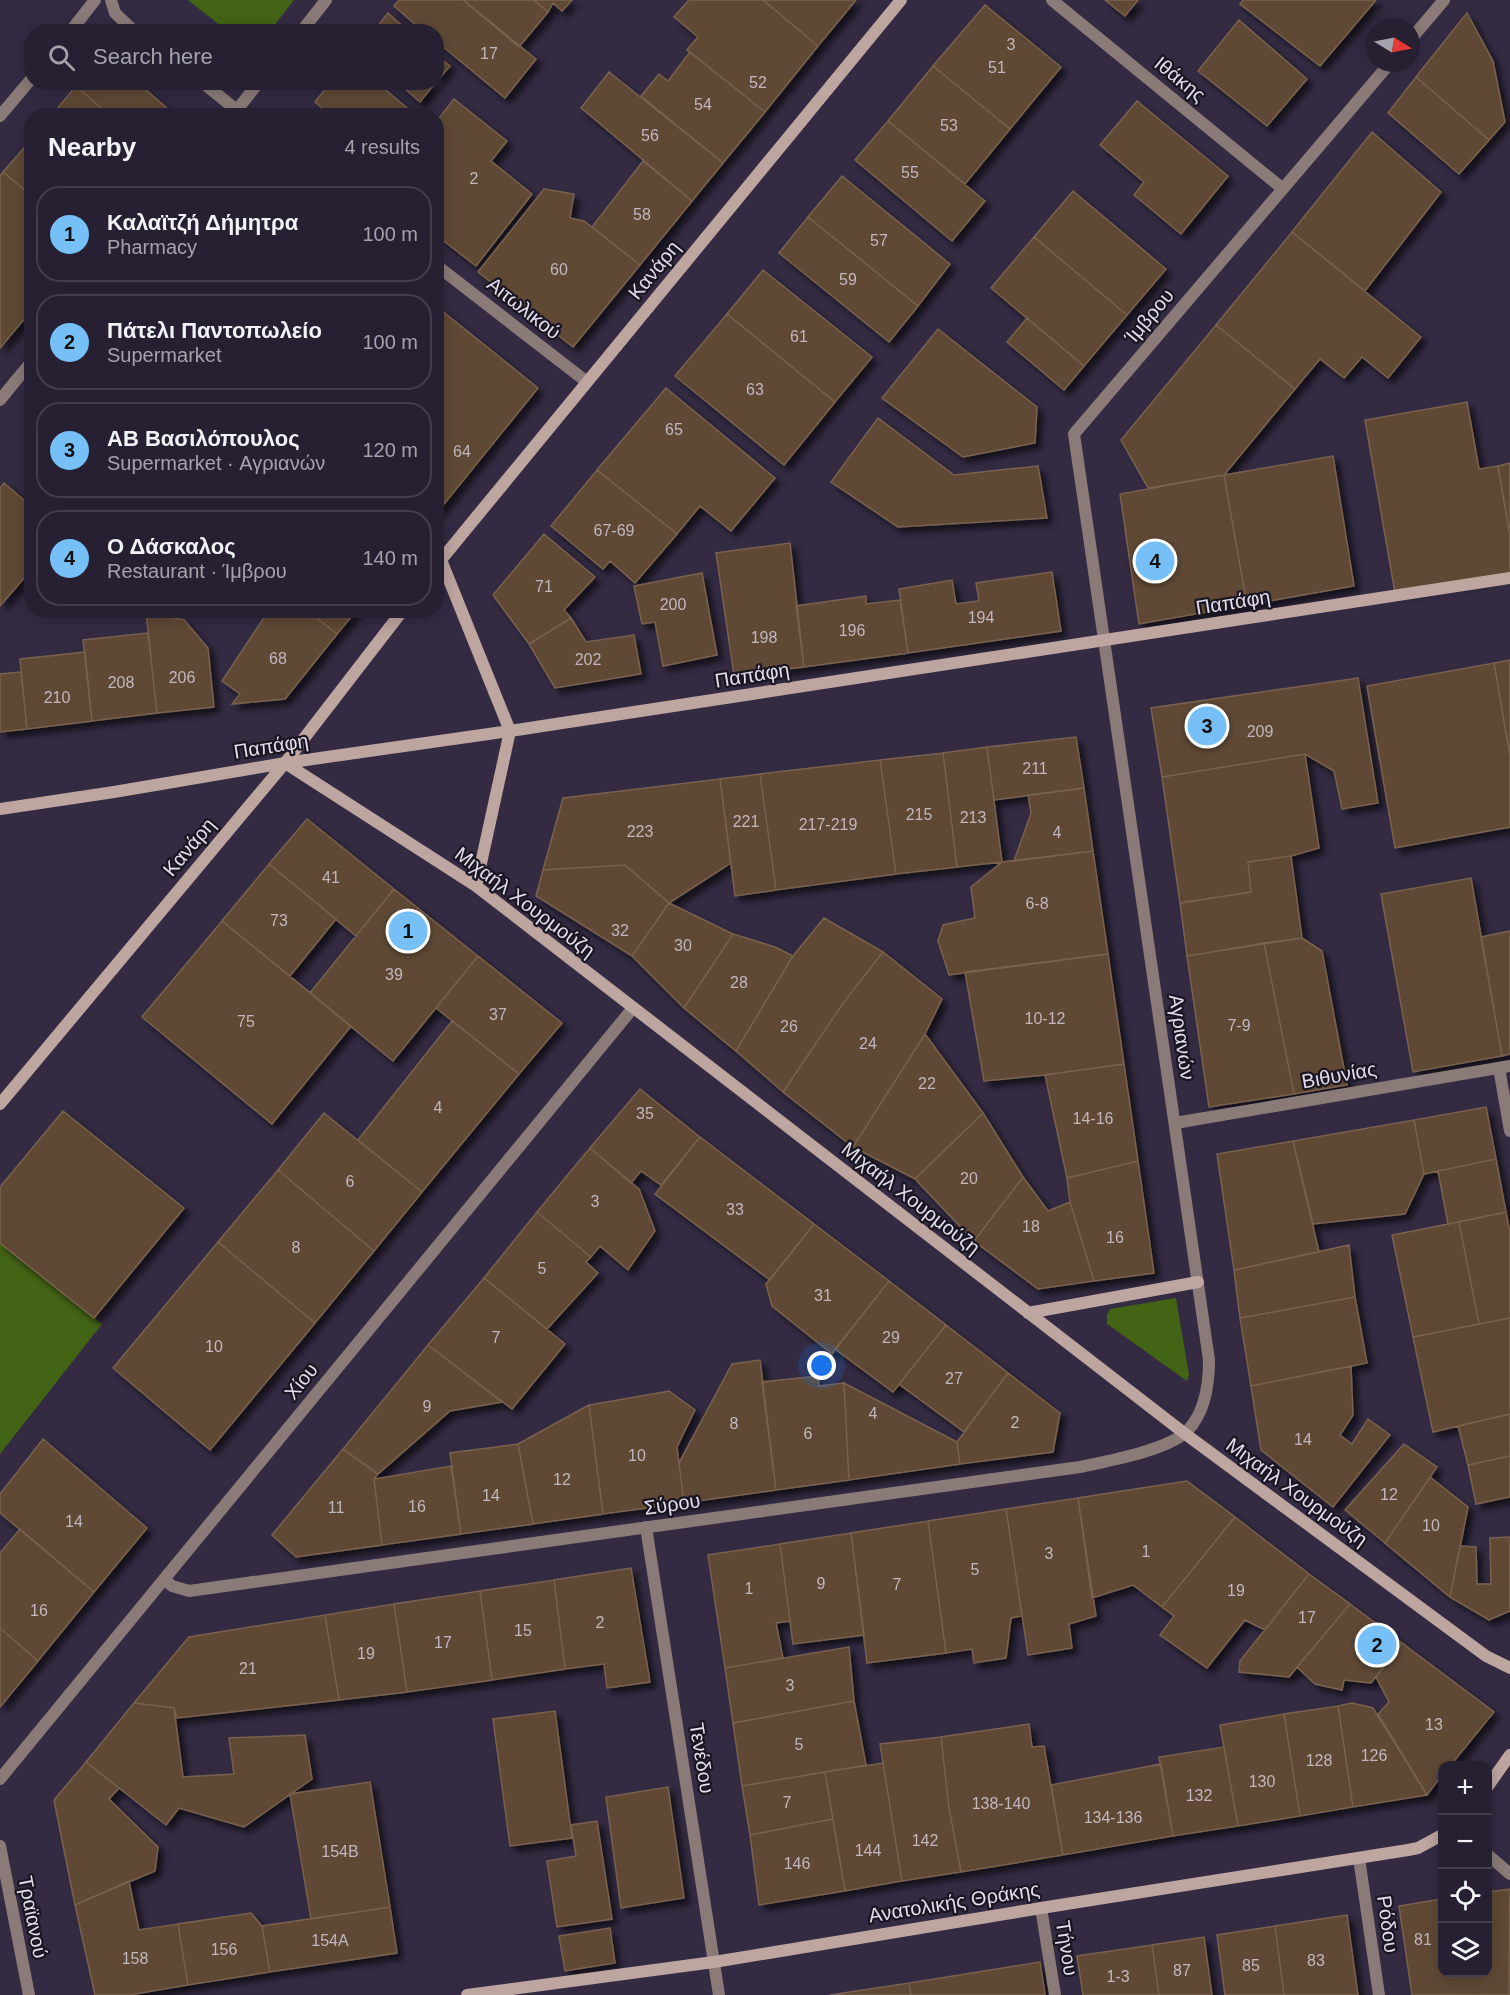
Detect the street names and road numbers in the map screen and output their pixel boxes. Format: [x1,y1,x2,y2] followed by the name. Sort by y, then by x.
[1150,52,1210,106] street label: Ιθάκης
[624,236,684,304] street label: Κανάρη
[483,273,565,343] street label: Αιτωλικού
[1119,284,1178,348] street label: Ίμβρου
[1194,585,1272,619] street label: Παπάφη
[713,658,791,692] street label: Παπάφη
[232,729,310,763] street label: Παπάφη
[158,814,220,880] street label: Κανάρη
[451,842,599,962] street label: Μιχαήλ Χουρμούζη
[1165,993,1199,1081] street label: Αγριανών
[1300,1058,1378,1092] street label: Βιθυνίας
[838,1137,984,1259] street label: Μιχαήλ Χουρμούζη
[280,1359,322,1403] street label: Χίου
[1222,1433,1372,1551] street label: Μιχαήλ Χουρμούζη
[642,1489,702,1519] street label: Σύρου
[686,1721,718,1795] street label: Τενέδου
[14,1874,52,1960] street label: Τραϊανού
[867,1878,1041,1926] street label: Ανατολικής Θράκης
[1373,1894,1403,1954] street label: Ρόδου
[1052,1919,1082,1977] street label: Τήνου

